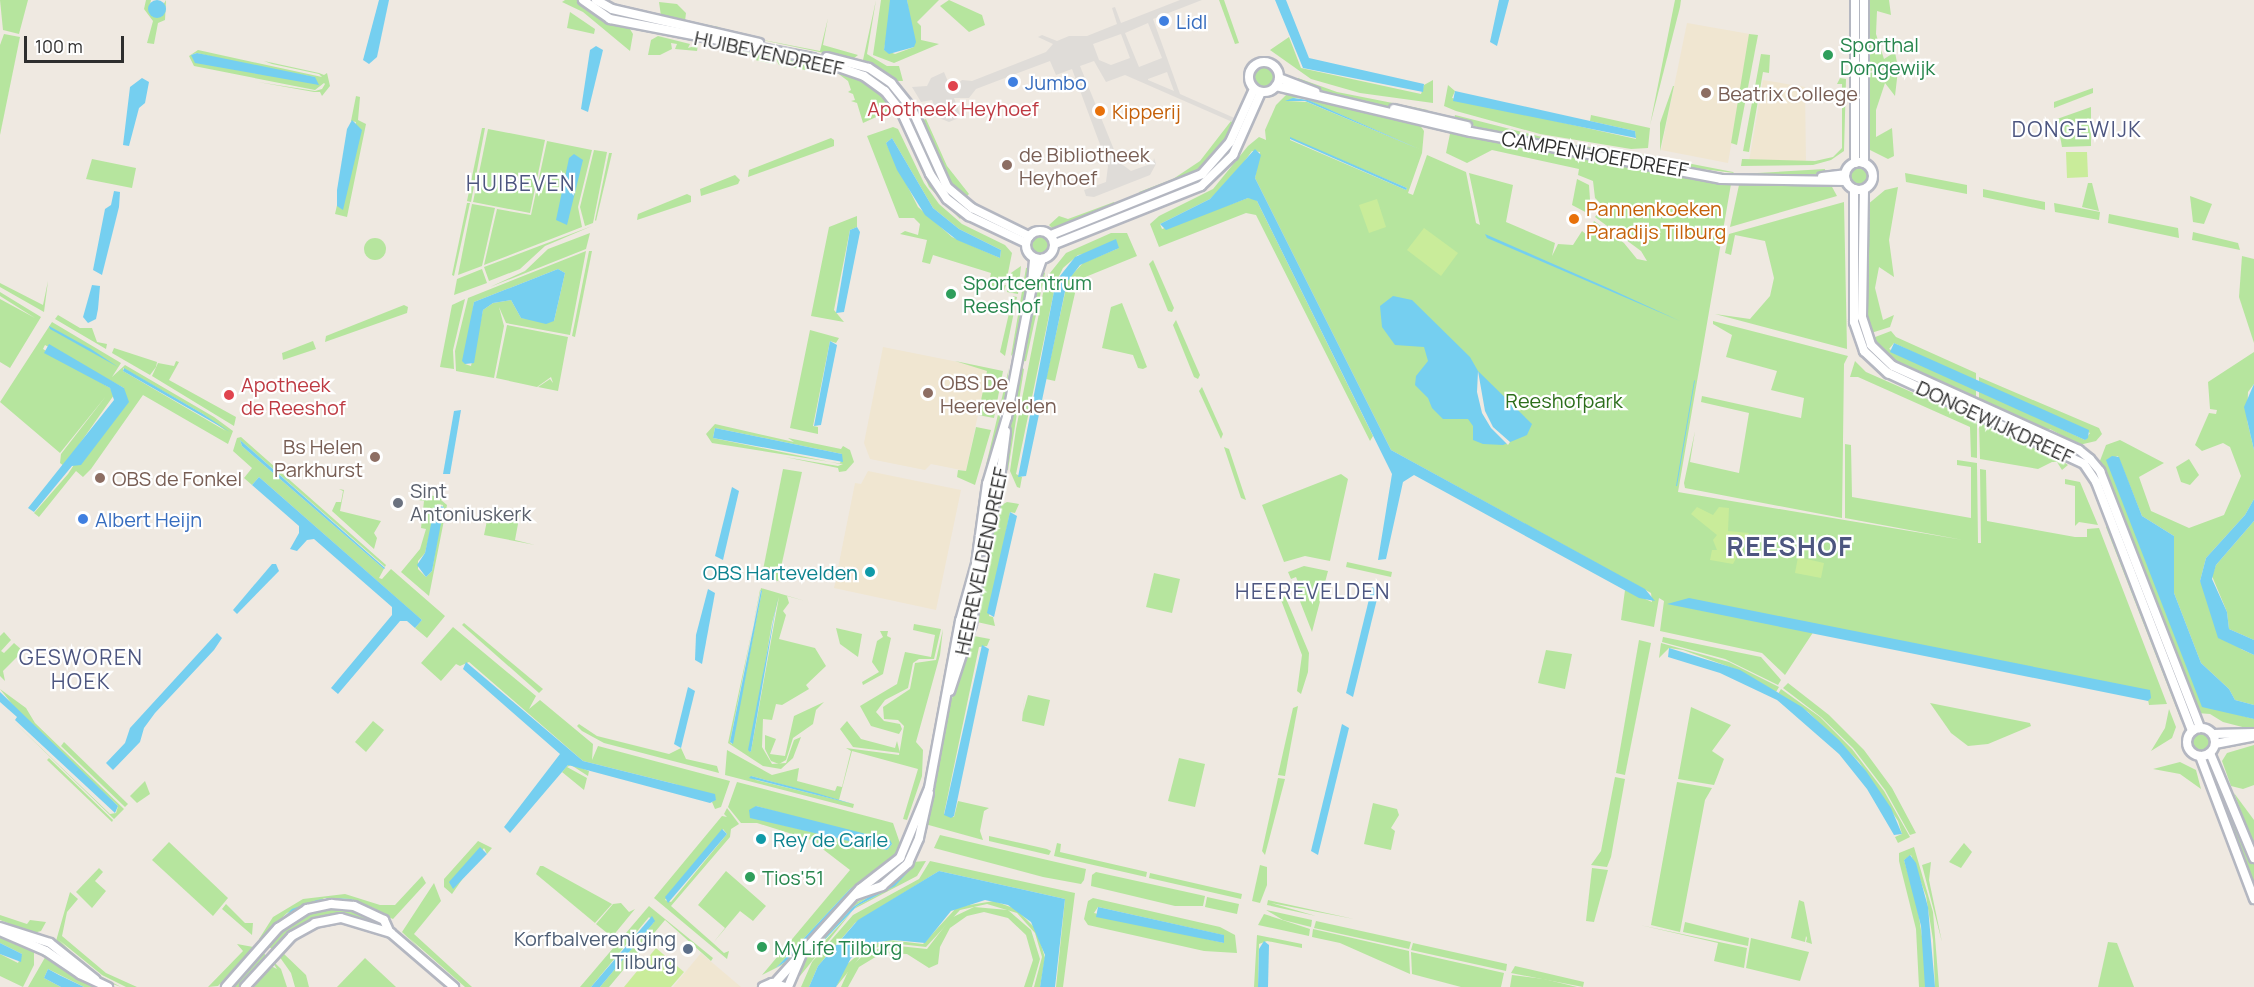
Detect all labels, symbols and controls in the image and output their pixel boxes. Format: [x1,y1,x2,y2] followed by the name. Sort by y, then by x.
[1176,9,1207,33] place label: Lidl
[1157,14,1171,28] marker: Lidl
[27,24,128,62] scale bar
[692,25,846,81] street label: HUIBEVENDREEF
[1840,32,1935,79] place label: Sporthal Dongewijk
[35,34,83,58] text: 100 m
[1821,48,1835,62] marker: Sporthal Dongewijk
[1025,70,1087,94] place label: Jumbo
[1006,75,1020,89] marker: Jumbo
[946,79,960,93] marker: Apotheek Heyhoef
[1718,81,1858,105] place label: Beatrix College
[1699,86,1713,100] marker: Beatrix College
[867,96,1039,120] place label: Apotheek Heyhoef
[1112,99,1181,123] place label: Kipperij
[1093,104,1107,118] marker: Kipperij
[2012,116,2142,142] district label: DONGEWIJK
[1500,126,1690,182] street label: CAMPENHOEFDREEF
[1019,142,1150,189] place label: de Bibliotheek Heyhoef
[1000,158,1014,172] marker: de Bibliotheek Heyhoef
[466,170,576,196] district label: HUIBEVEN
[1586,196,1726,243] place label: Pannenkoeken Paradijs Tilburg
[1567,212,1581,226] marker: Pannenkoeken Paradijs Tilburg
[963,270,1092,317] place label: Sportcentrum Reeshof
[944,287,958,301] marker: Sportcentrum Reeshof
[940,370,1057,417] place label: OBS De Heerevelden
[241,372,346,419] place label: Apotheek de Reeshof
[1913,375,2077,469] street label: DONGEWIJKDREEF
[921,386,935,400] marker: OBS De Heerevelden
[222,388,236,402] marker: Apotheek de Reeshof
[1505,388,1623,412] park label: Reeshofpark
[274,434,363,481] place label: Bs Helen Parkhurst
[368,450,382,464] marker: Bs Helen Parkhurst
[949,465,1013,657] street label: HEEREVELDENDREEF
[112,466,242,490] place label: OBS de Fonkel
[93,471,107,485] marker: OBS de Fonkel
[410,479,531,526] place label: Sint Antoniuskerk
[391,496,405,510] marker: Sint Antoniuskerk
[95,507,202,531] place label: Albert Heijn
[76,512,90,526] marker: Albert Heijn
[1727,531,1853,563] district label: REESHOF
[703,560,858,584] place label: OBS Hartevelden
[863,565,877,579] marker: OBS Hartevelden
[1235,578,1391,604] district label: HEEREVELDEN
[19,644,143,694] district label: GESWOREN HOEK
[773,827,888,851] place label: Rey de Carle
[754,832,768,846] marker: Rey de Carle
[762,865,824,889] place label: Tios'51
[743,870,757,884] marker: Tios'51
[514,926,676,973] place label: Korfbalvereniging Tilburg
[774,935,902,959] place label: MyLife Tilburg
[755,940,769,954] marker: MyLife Tilburg
[681,942,695,956] marker: Korfbalvereniging Tilburg

